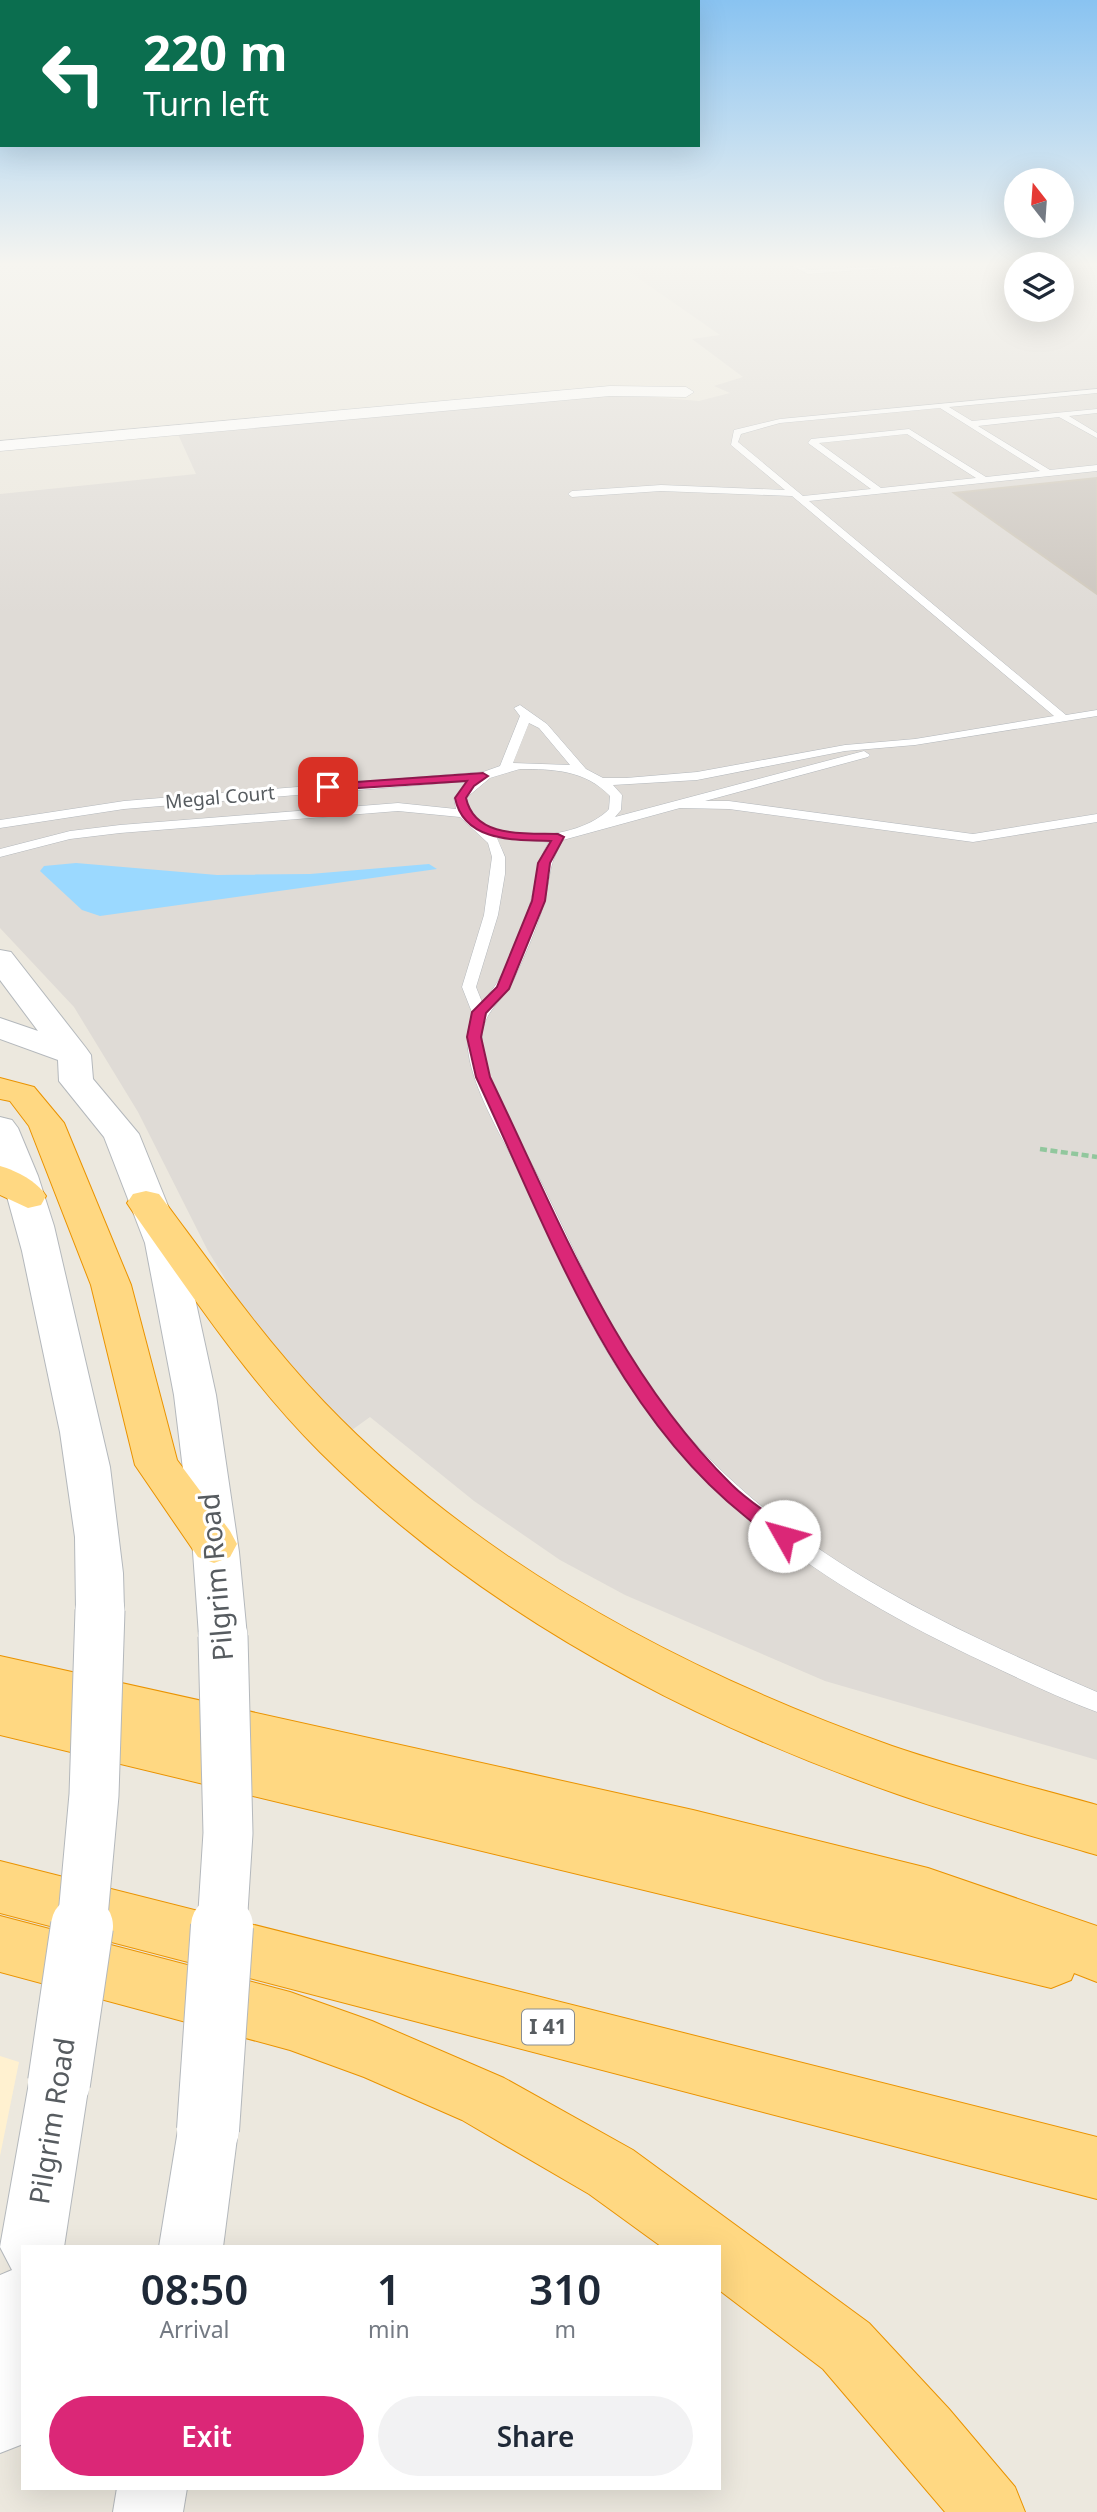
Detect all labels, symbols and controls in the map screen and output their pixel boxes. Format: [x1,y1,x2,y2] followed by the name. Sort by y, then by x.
[143,19,288,85] text: 220 m
[28,28,119,119] icon: left
[143,82,269,125] text: Turn left
[1004,168,1074,238] north arrow
[1004,168,1074,322] map controls
[1004,252,1074,322] button: layers
[298,757,358,817] pin
[309,768,347,806] icon: arrive
[164,779,276,815] street label: Megal Court
[189,1492,241,1663] street label: Pilgrim Road
[747,1499,821,1573] position arrow
[522,2010,574,2044] road number: I 41
[19,2035,83,2207] street label: Pilgrim Road
[141,2260,248,2317] text: 08:50
[377,2260,401,2317] text: 1
[529,2260,601,2317] text: 310
[159,2313,230,2345] text: Arrival
[368,2313,410,2345] text: min
[555,2313,576,2345] text: m
[49,2396,364,2476] button: Exit
[378,2396,693,2476] button: Share

